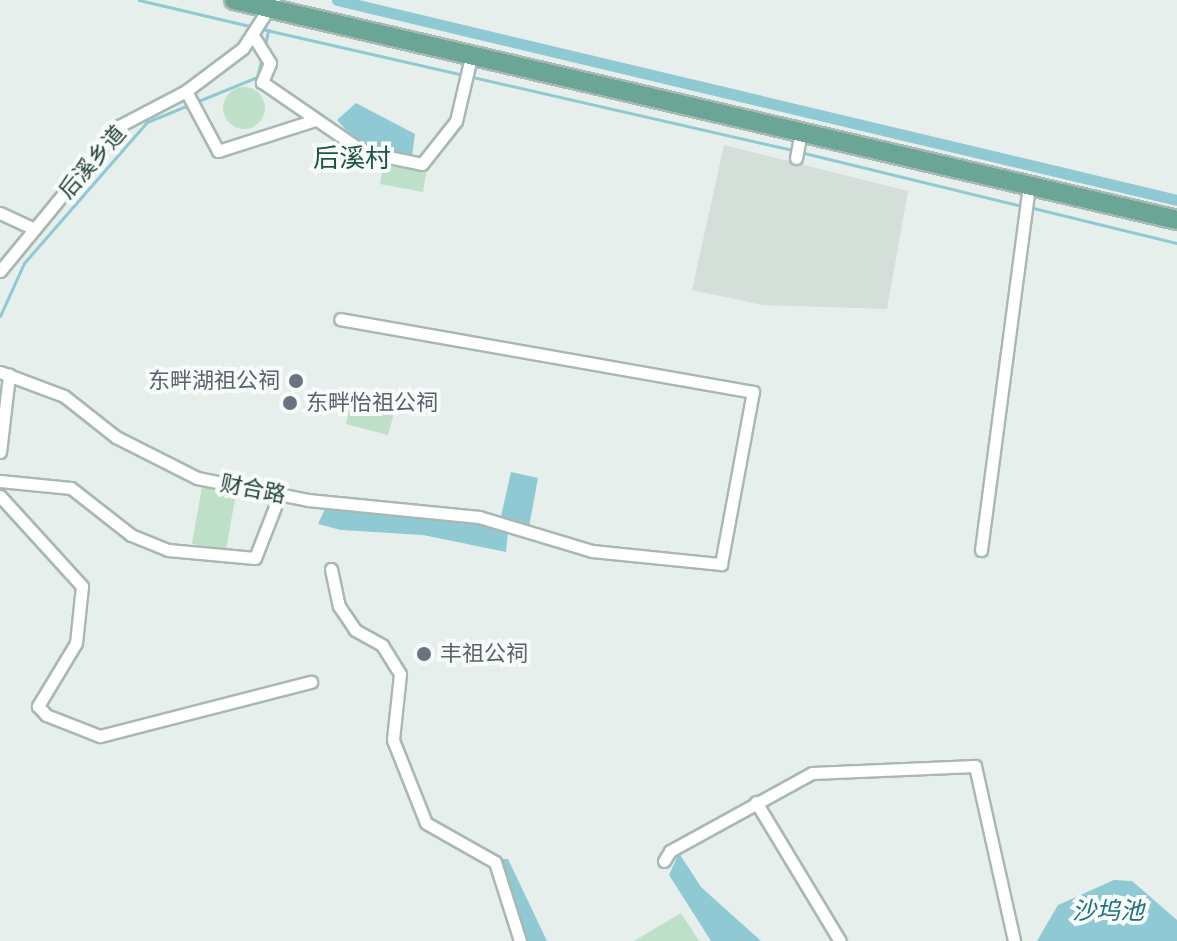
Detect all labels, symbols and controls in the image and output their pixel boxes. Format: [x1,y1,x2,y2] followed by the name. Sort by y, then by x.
[53,120,131,204] street label: 后溪乡道
[313,143,391,175] district label: 后溪村
[148,368,280,394] place label: 东畔湖祖公祠
[287,372,305,390] marker: 东畔湖祖公祠
[306,390,438,416] place label: 东畔怡祖公祠
[281,394,299,412] marker: 东畔怡祖公祠
[218,470,288,508] street label: 财合路
[440,641,528,667] place label: 丰祖公祠
[415,645,433,663] marker: 丰祖公祠
[1072,897,1144,925] water label: 沙坞池

